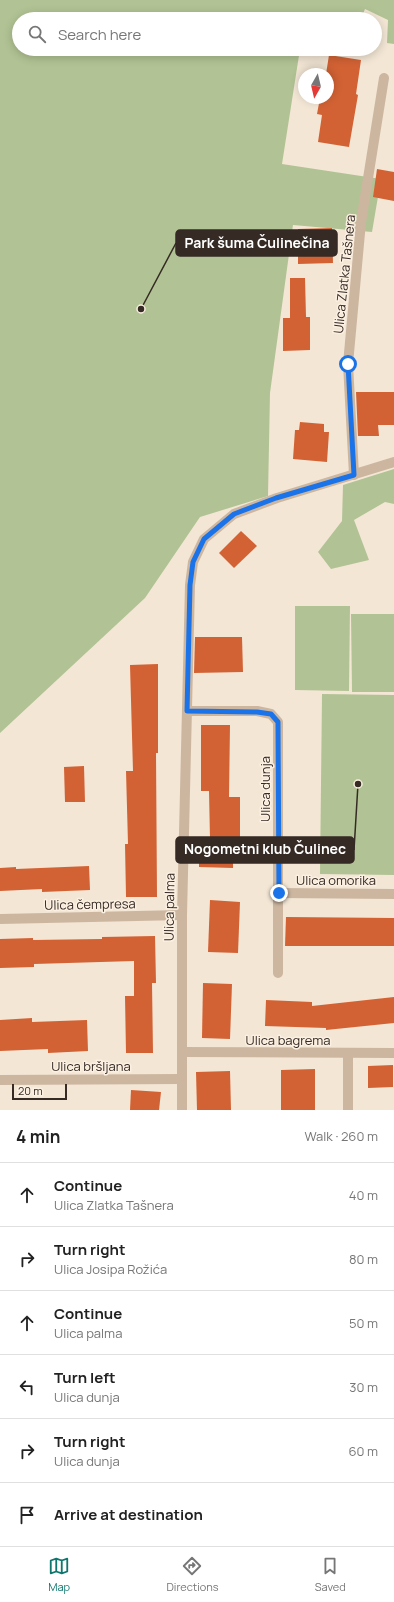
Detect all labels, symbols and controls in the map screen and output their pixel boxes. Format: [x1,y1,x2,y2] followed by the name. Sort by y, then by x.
[12,12,382,56] search box
[26,23,48,45] icon: search
[58,24,141,45] text: Search here
[298,68,334,104] north arrow
[329,214,359,334] street label: Ulica Zlatka Tašnera
[176,230,337,256] callout: Park šuma Čulinečina
[184,233,330,252] text: Park šuma Čulinečina
[339,355,357,373] route start
[256,756,274,822] street label: Ulica dunja
[176,837,354,863] callout: Nogometni klub Čulinec
[184,839,346,858] text: Nogometni klub Čulinec
[296,871,376,889] street label: Ulica omorika
[159,873,179,941] street label: Ulica palma
[270,884,288,902] route end
[44,894,136,914] street label: Ulica čempresa
[246,1031,331,1049] street label: Ulica bagrema
[51,1057,131,1075] street label: Ulica bršljana
[12,1082,67,1101] scale bar
[18,1083,43,1098] text: 20 m
[16,1125,60,1148] text: 4 min
[305,1127,378,1145] text: Walk · 260 m
[54,1175,122,1196] text: Continue
[16,1184,38,1206] icon: ahead
[349,1186,378,1204] text: 40 m
[54,1196,174,1214] text: Ulica Zlatka Tašnera
[54,1239,125,1260] text: Turn right
[16,1248,38,1270] icon: right
[349,1250,378,1268] text: 80 m
[54,1260,167,1278] text: Ulica Josipa Rožića
[54,1303,122,1324] text: Continue
[16,1312,38,1334] icon: ahead
[349,1314,378,1332] text: 50 m
[54,1324,122,1342] text: Ulica palma
[54,1367,116,1388] text: Turn left
[16,1376,38,1398] icon: left
[349,1378,378,1396] text: 30 m
[54,1388,120,1406] text: Ulica dunja
[54,1431,125,1452] text: Turn right
[16,1440,38,1462] icon: right
[348,1442,378,1460] text: 60 m
[54,1452,120,1470] text: Ulica dunja
[16,1504,38,1526] icon: arrive
[54,1504,203,1525] text: Arrive at destination
[48,1555,70,1594] tab: Map
[166,1555,219,1594] tab: Directions
[315,1555,346,1594] tab: Saved

